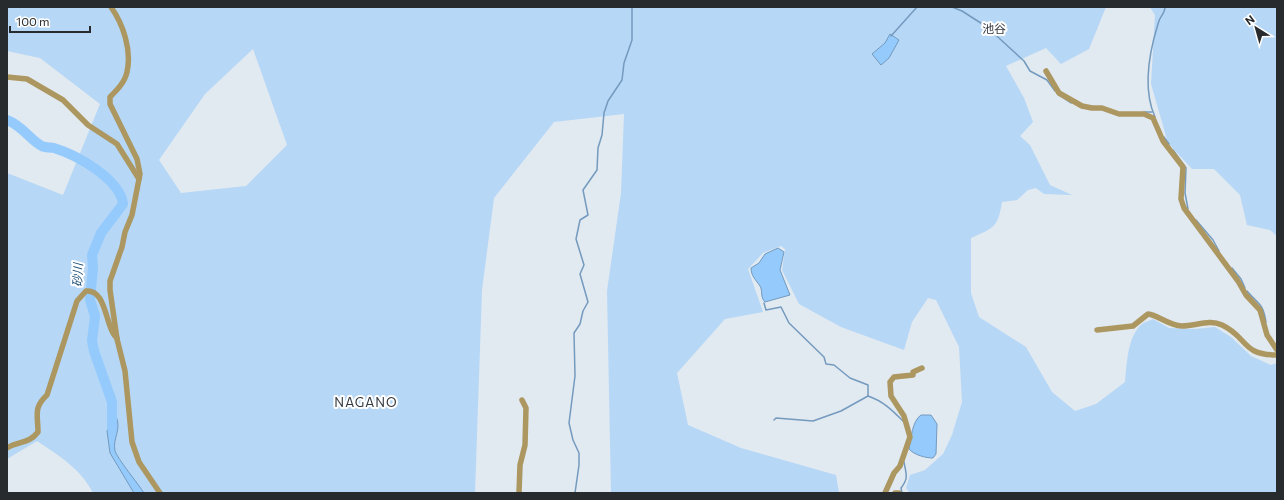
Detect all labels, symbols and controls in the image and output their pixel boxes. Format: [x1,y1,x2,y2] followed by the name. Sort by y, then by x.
[10,8,90,34] scale bar
[1236,8,1276,48] north arrow
[1242,12,1257,27] text: N
[16,14,50,28] text: 100 m
[982,21,1006,35] district label: 池谷
[70,261,84,287] water label: 砂川
[334,394,398,410] district label: NAGANO

